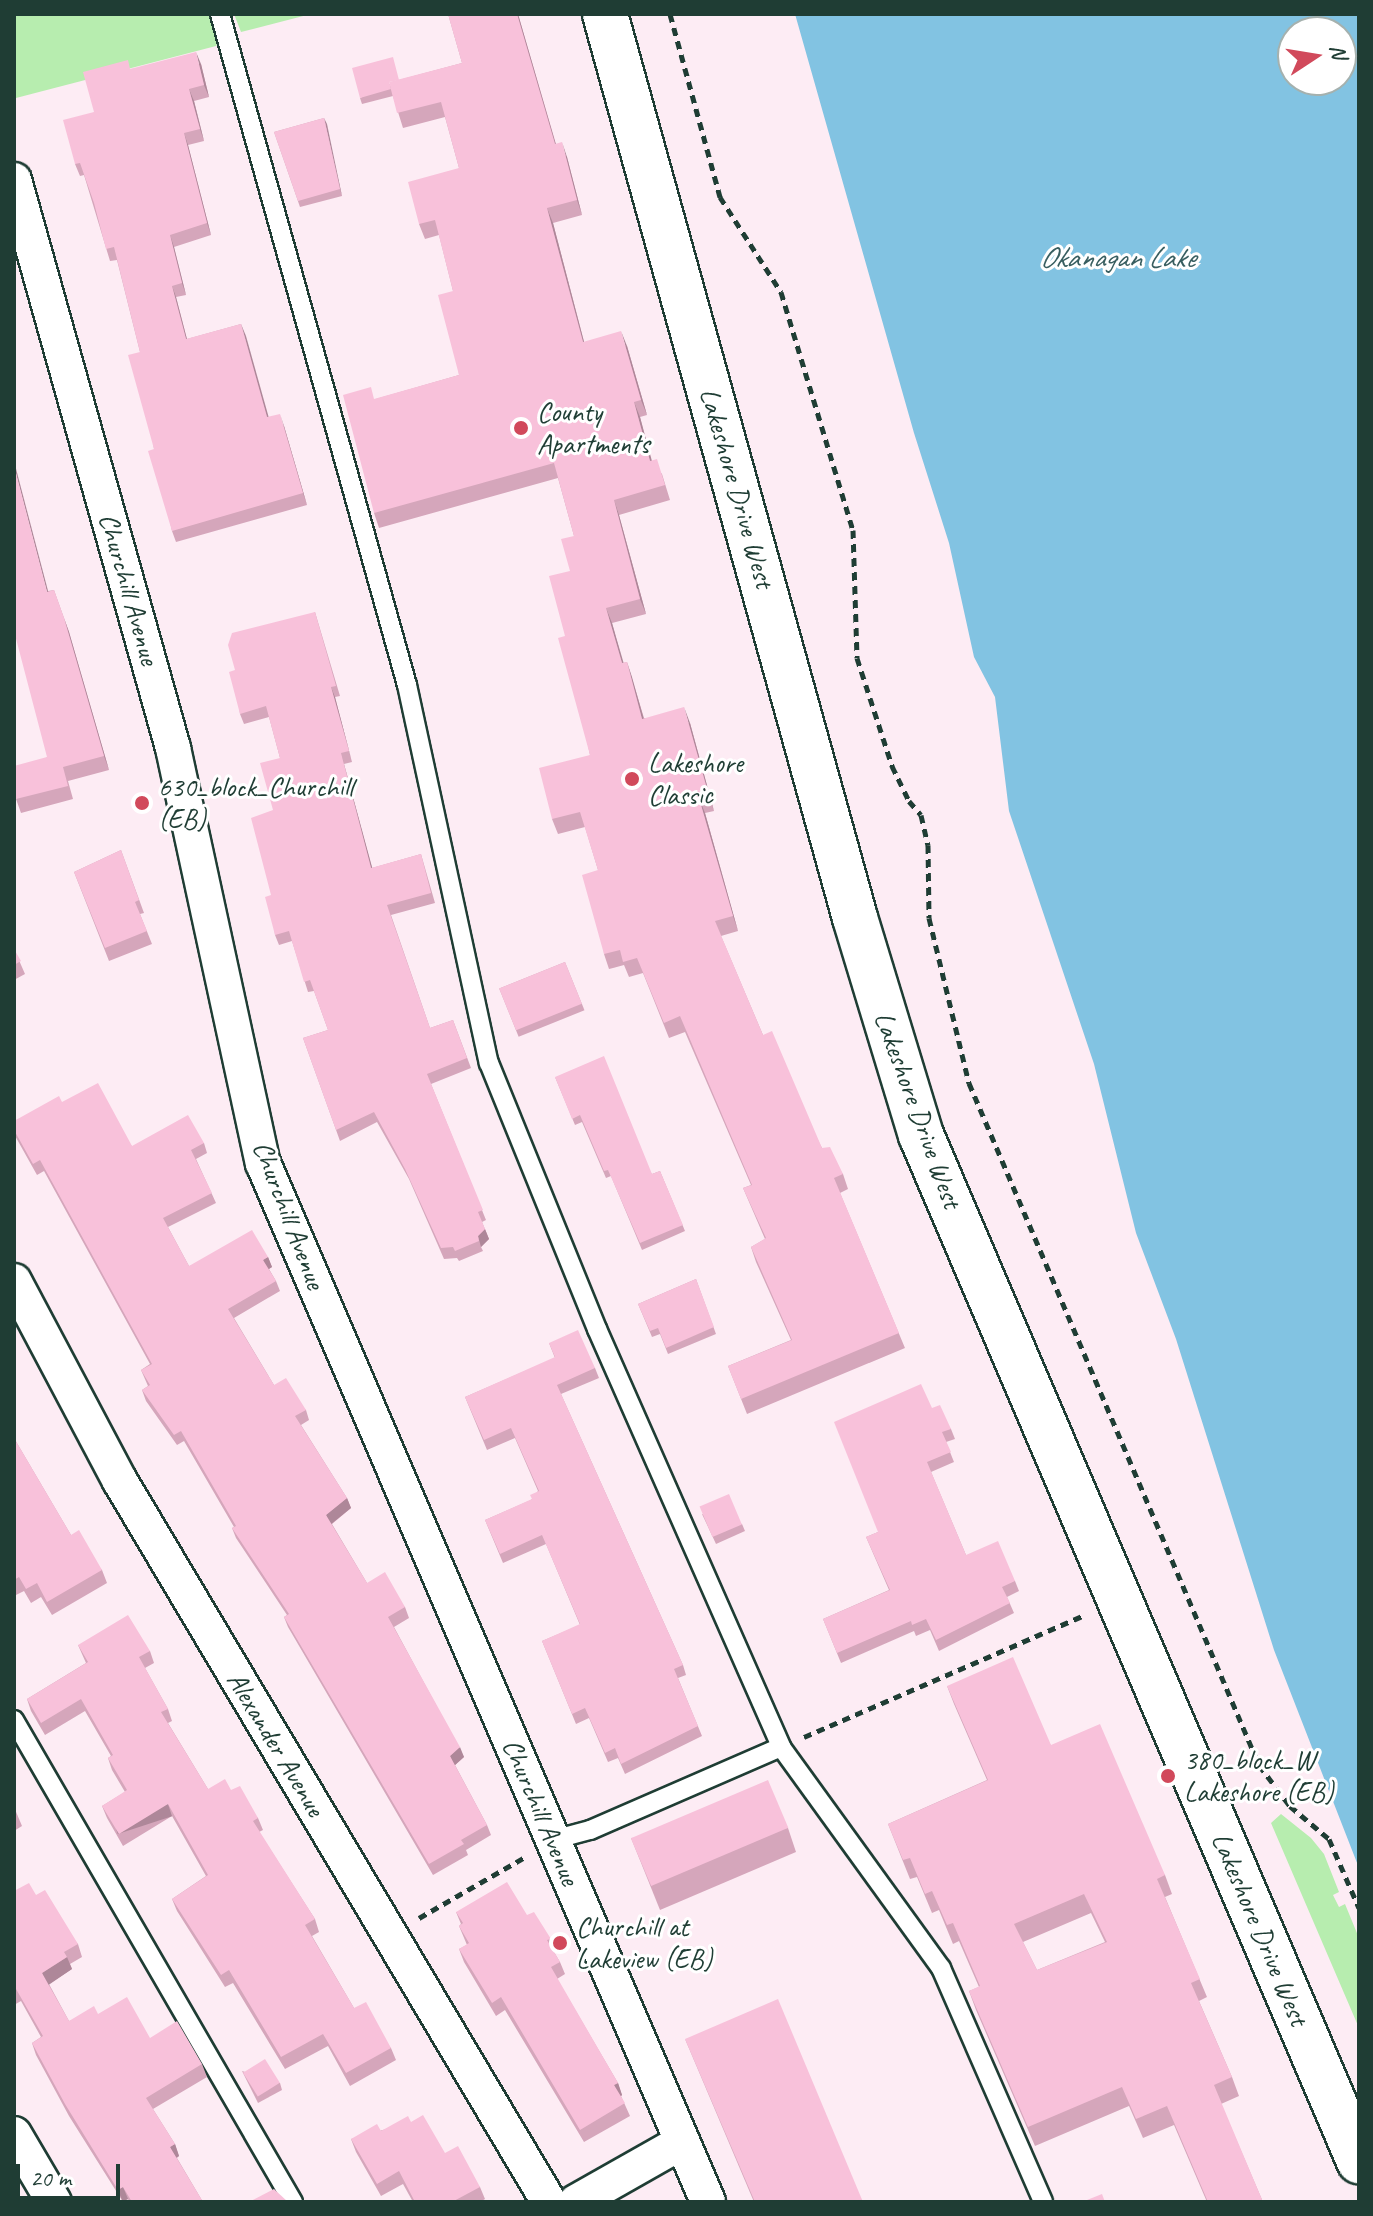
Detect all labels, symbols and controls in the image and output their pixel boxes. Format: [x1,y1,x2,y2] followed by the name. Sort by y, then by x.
[1277,16,1357,96] north arrow
[1323,42,1354,61] text: N
[1039,239,1195,275] water label: Okanagan Lake
[692,384,782,592] street label: Lakeshore Drive West
[537,395,649,461] place label: County Apartments
[512,419,530,437] marker: County Apartments
[91,509,167,669] street label: Churchill Avenue
[648,746,743,812] place label: Lakeshore Classic
[158,770,353,836] place label: 630_block_Churchill (EB)
[623,770,641,788] marker: Lakeshore Classic
[133,794,151,812] marker: 630_block_Churchill (EB)
[867,1007,969,1213] street label: Lakeshore Drive West
[245,1136,333,1294] street label: Churchill Avenue
[220,1666,332,1822] street label: Alexander Avenue
[495,1734,587,1890] street label: Churchill Avenue
[1184,1743,1333,1809] place label: 380_block_W Lakeshore (EB)
[1159,1767,1177,1785] marker: 380_block_W Lakeshore (EB)
[1204,1827,1316,2031] street label: Lakeshore Drive West
[576,1910,712,1976] place label: Churchill at Lakeview (EB)
[551,1934,569,1952] marker: Churchill at Lakeview (EB)
[20,2148,124,2198] scale bar
[30,2163,71,2193] text: 20 m

